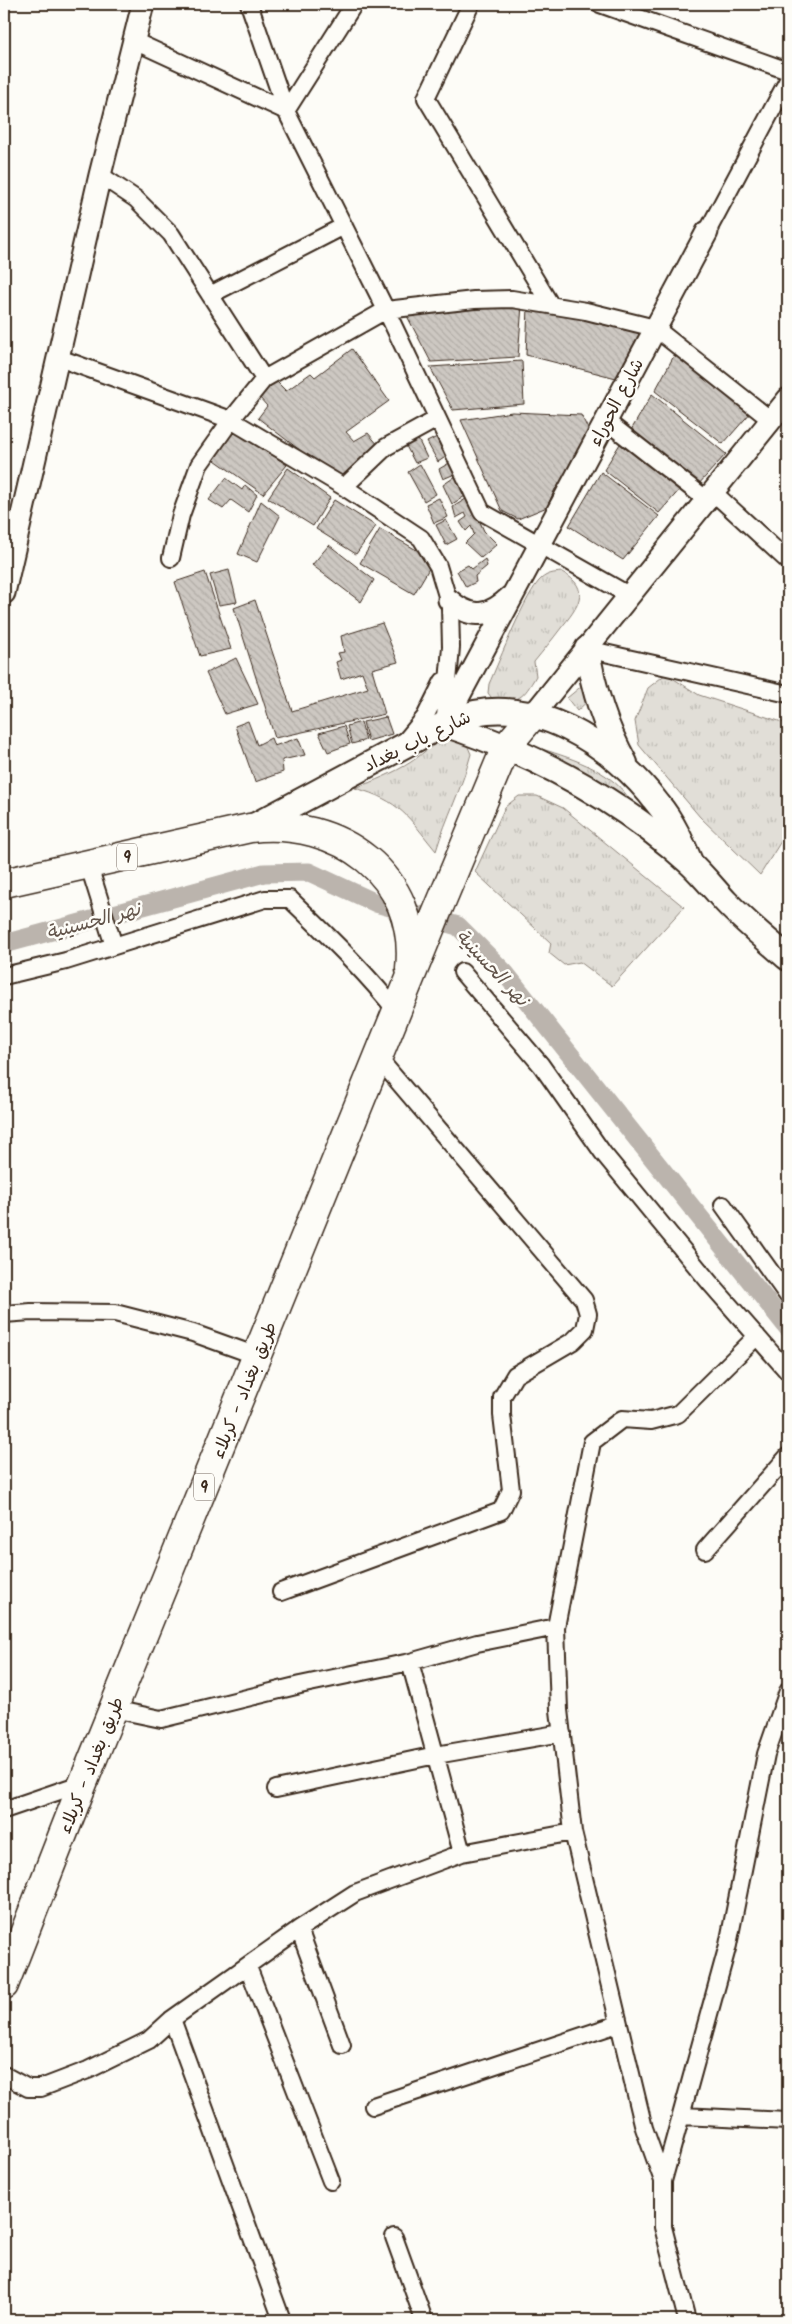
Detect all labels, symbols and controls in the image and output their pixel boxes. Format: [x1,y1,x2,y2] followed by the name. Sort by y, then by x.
[582,354,653,452] street label: شارع الحوراء
[359,704,476,781] street label: شارع باب بغداد
[117,844,137,870] road number: 9
[43,894,146,949] water label: نهر الحسينية
[448,923,537,1015] water label: نهر الحسينية
[205,1318,286,1463] street label: طريق بغداد - كربلاء
[194,1474,214,1500] road number: 9
[52,1693,133,1838] street label: طريق بغداد - كربلاء

